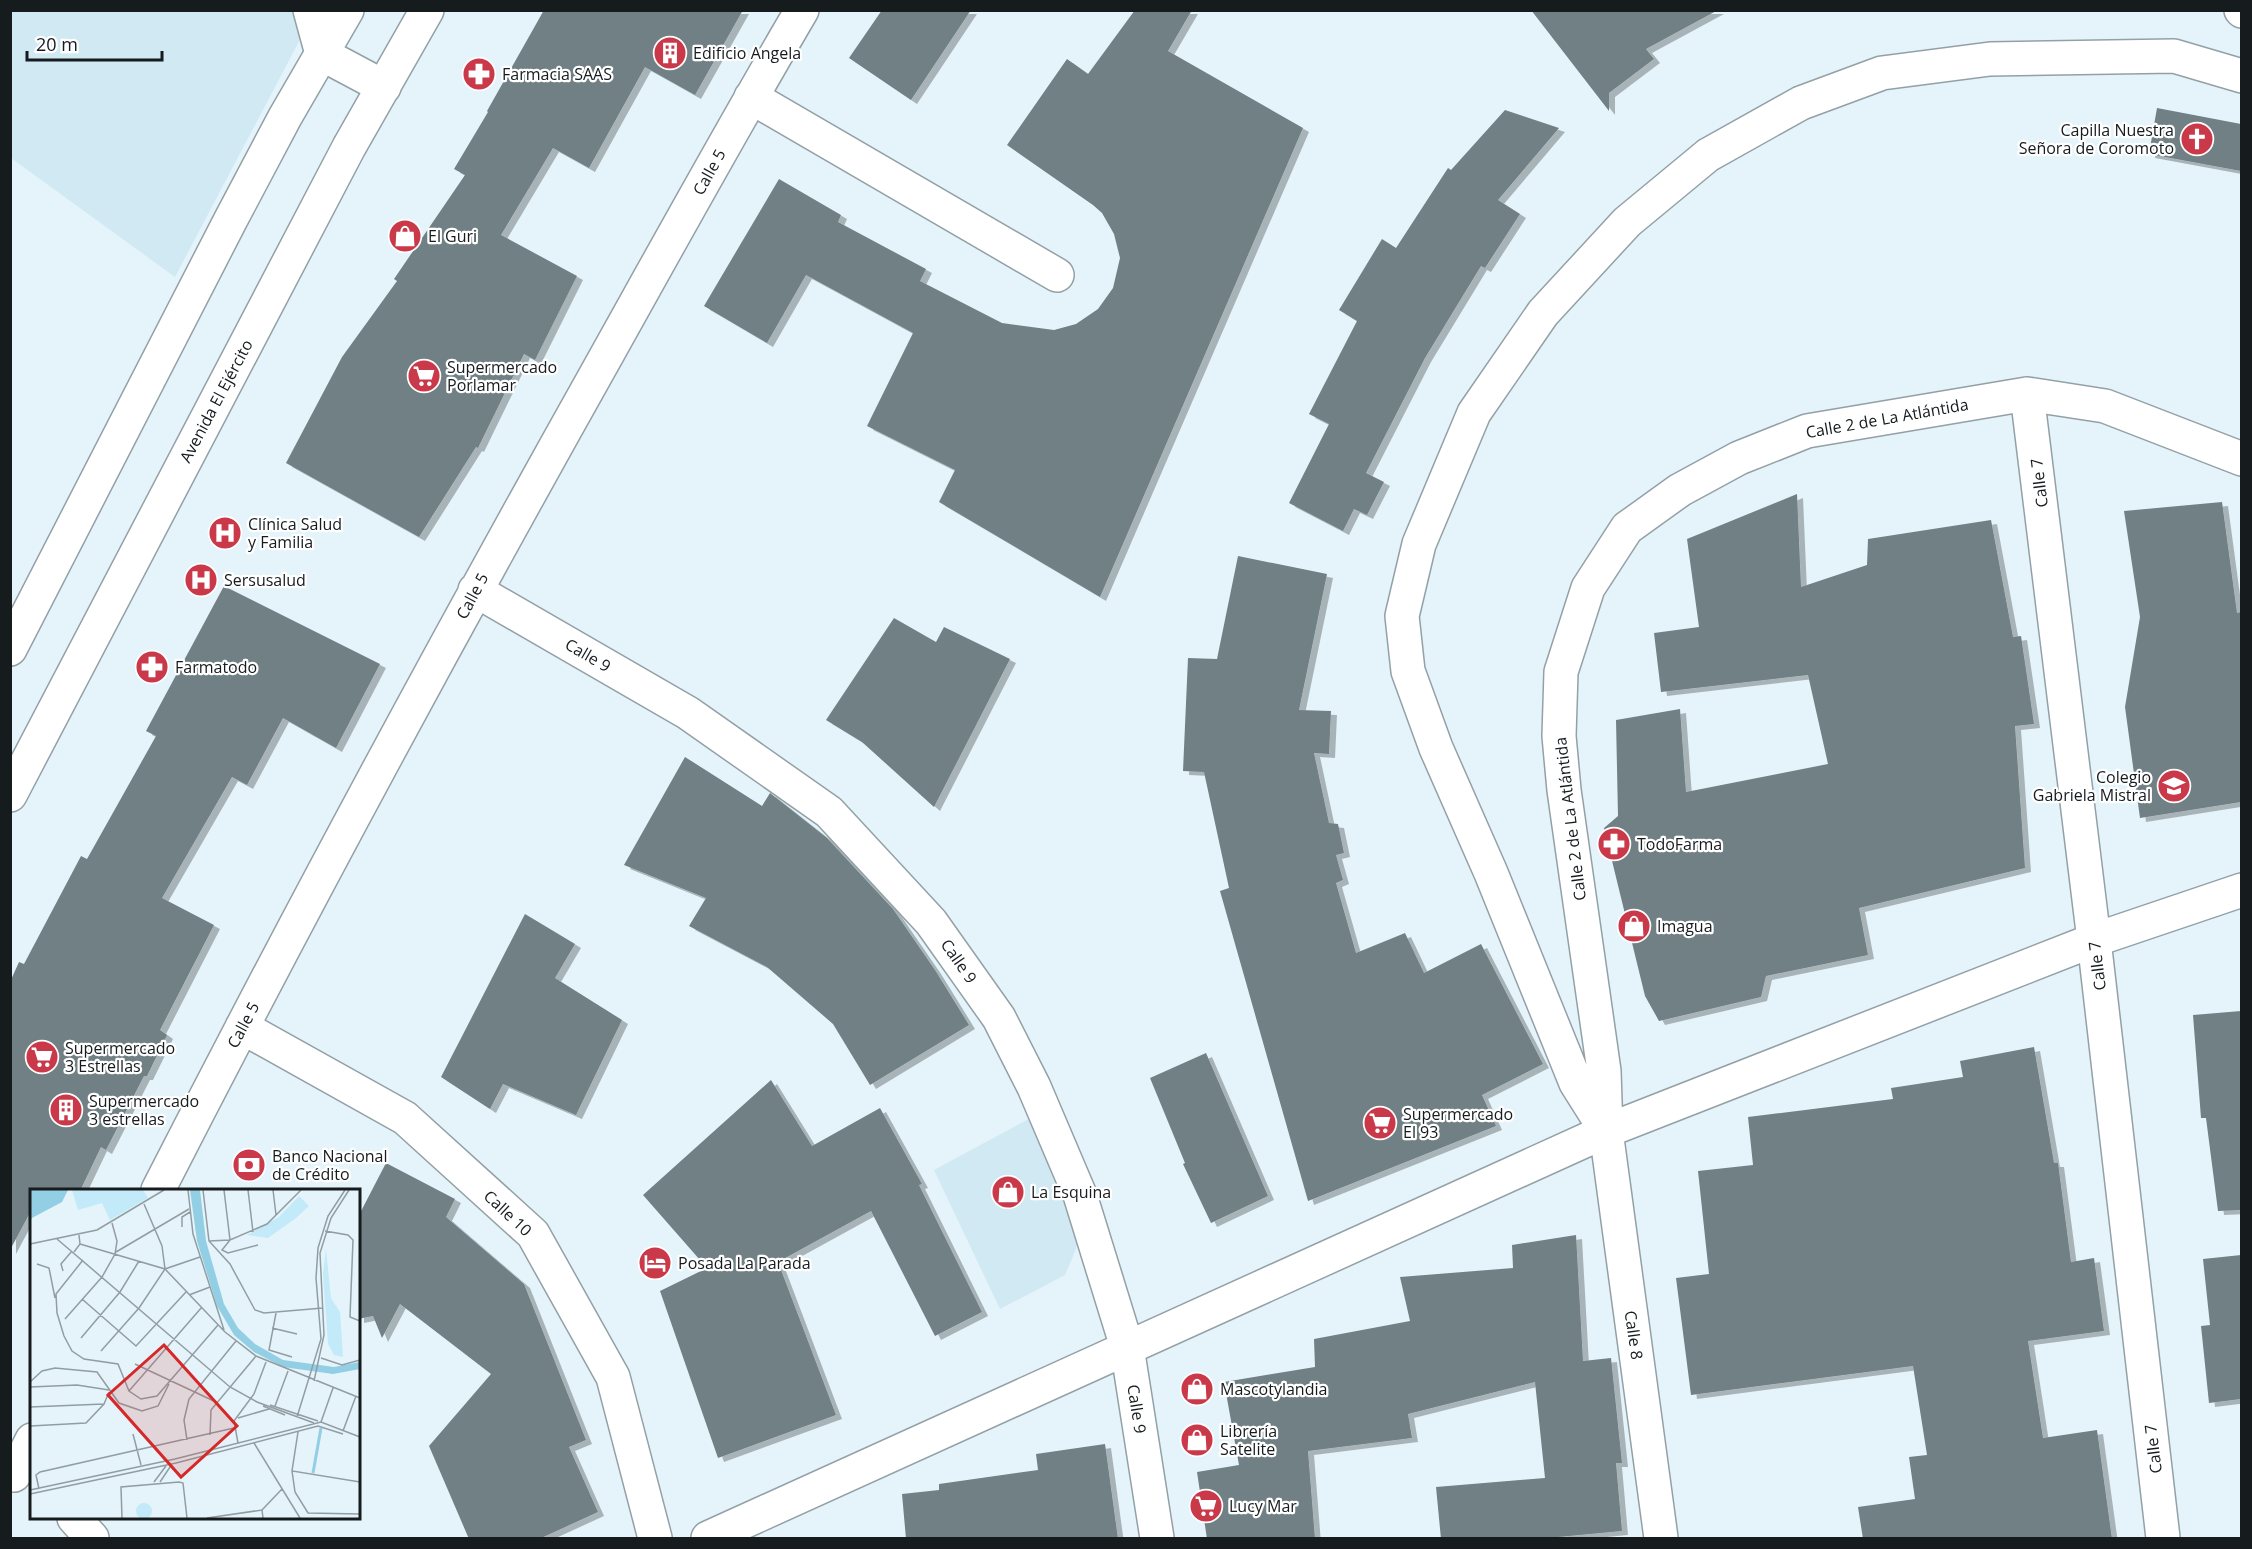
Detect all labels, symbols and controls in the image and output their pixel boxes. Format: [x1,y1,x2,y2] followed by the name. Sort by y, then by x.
[27,24,162,62] scale bar
[36,32,78,56] text: 20 m
[652,35,688,71] building icon: Edificio Angela
[693,42,801,64] place label: Edificio Angela
[461,56,497,92] pharmacy icon: Farmacia SAAS
[502,63,612,85] place label: Farmacia SAAS
[2019,119,2174,159] place label: Capilla Nuestra Señora de Coromoto
[2179,121,2215,157] church icon: Capilla Nuestra Señora de Coromoto
[687,145,731,199] street label: Calle 5
[387,218,423,254] shop icon: El Guri
[428,225,477,247] place label: El Guri
[174,336,258,466] street label: Avenida El Ejército
[447,356,557,396] place label: Supermercado Porlamar
[406,358,442,394] supermarket icon: Supermercado Porlamar
[1804,393,1970,443] street label: Calle 2 de La Atlántida
[2025,457,2053,509] street label: Calle 7
[248,513,342,553] place label: Clínica Salud y Familia
[207,515,243,551] hospital icon: Clínica Salud y Familia
[183,562,219,598] hospital icon: Sersusalud
[224,569,306,591] place label: Sersusalud
[451,569,493,623] street label: Calle 5
[561,633,615,677] street label: Calle 9
[134,649,170,685] pharmacy icon: Farmatodo
[175,656,257,678] place label: Farmatodo
[1549,736,1591,902] street label: Calle 2 de La Atlántida
[2033,766,2151,806] place label: Colegio Gabriela Mistral
[2156,768,2192,804] school or university icon: Colegio Gabriela Mistral
[1596,826,1632,862] pharmacy icon: TodoFarma
[1637,833,1722,855] place label: TodoFarma
[1616,908,1652,944] shop icon: Imagua
[1657,915,1713,937] place label: Imagua
[936,934,982,988] street label: Calle 9
[2083,940,2111,992] street label: Calle 7
[222,998,264,1052] street label: Calle 5
[65,1037,175,1077] place label: Supermercado 3 Estrellas
[24,1039,60,1075] supermarket icon: Supermercado 3 Estrellas
[89,1090,199,1130] place label: Supermercado 3 estrellas
[48,1092,84,1128] building icon: Supermercado 3 estrellas
[1403,1103,1513,1143] place label: Supermercado El 93
[1362,1105,1398,1141] supermarket icon: Supermercado El 93
[272,1145,388,1185] place label: Banco Nacional de Crédito
[231,1147,267,1183] bank icon: Banco Nacional de Crédito
[990,1174,1026,1210] shop icon: La Esquina
[1031,1181,1111,1203] place label: La Esquina
[479,1185,537,1241] street label: Calle 10
[30,1189,360,1519] inset map
[637,1245,673,1281] hotel icon: Posada La Parada
[678,1252,811,1274] place label: Posada La Parada
[1620,1309,1648,1361] street label: Calle 8
[1179,1371,1215,1407] shop icon: Mascotylandia
[1220,1378,1327,1400] place label: Mascotylandia
[1122,1383,1152,1435] street label: Calle 9
[1220,1420,1277,1460] place label: Librería Satelite
[1179,1422,1215,1458] shop icon: Librería Satelite
[2139,1423,2167,1475] street label: Calle 7
[1188,1488,1224,1524] supermarket icon: Lucy Mar
[1229,1495,1297,1517] place label: Lucy Mar

